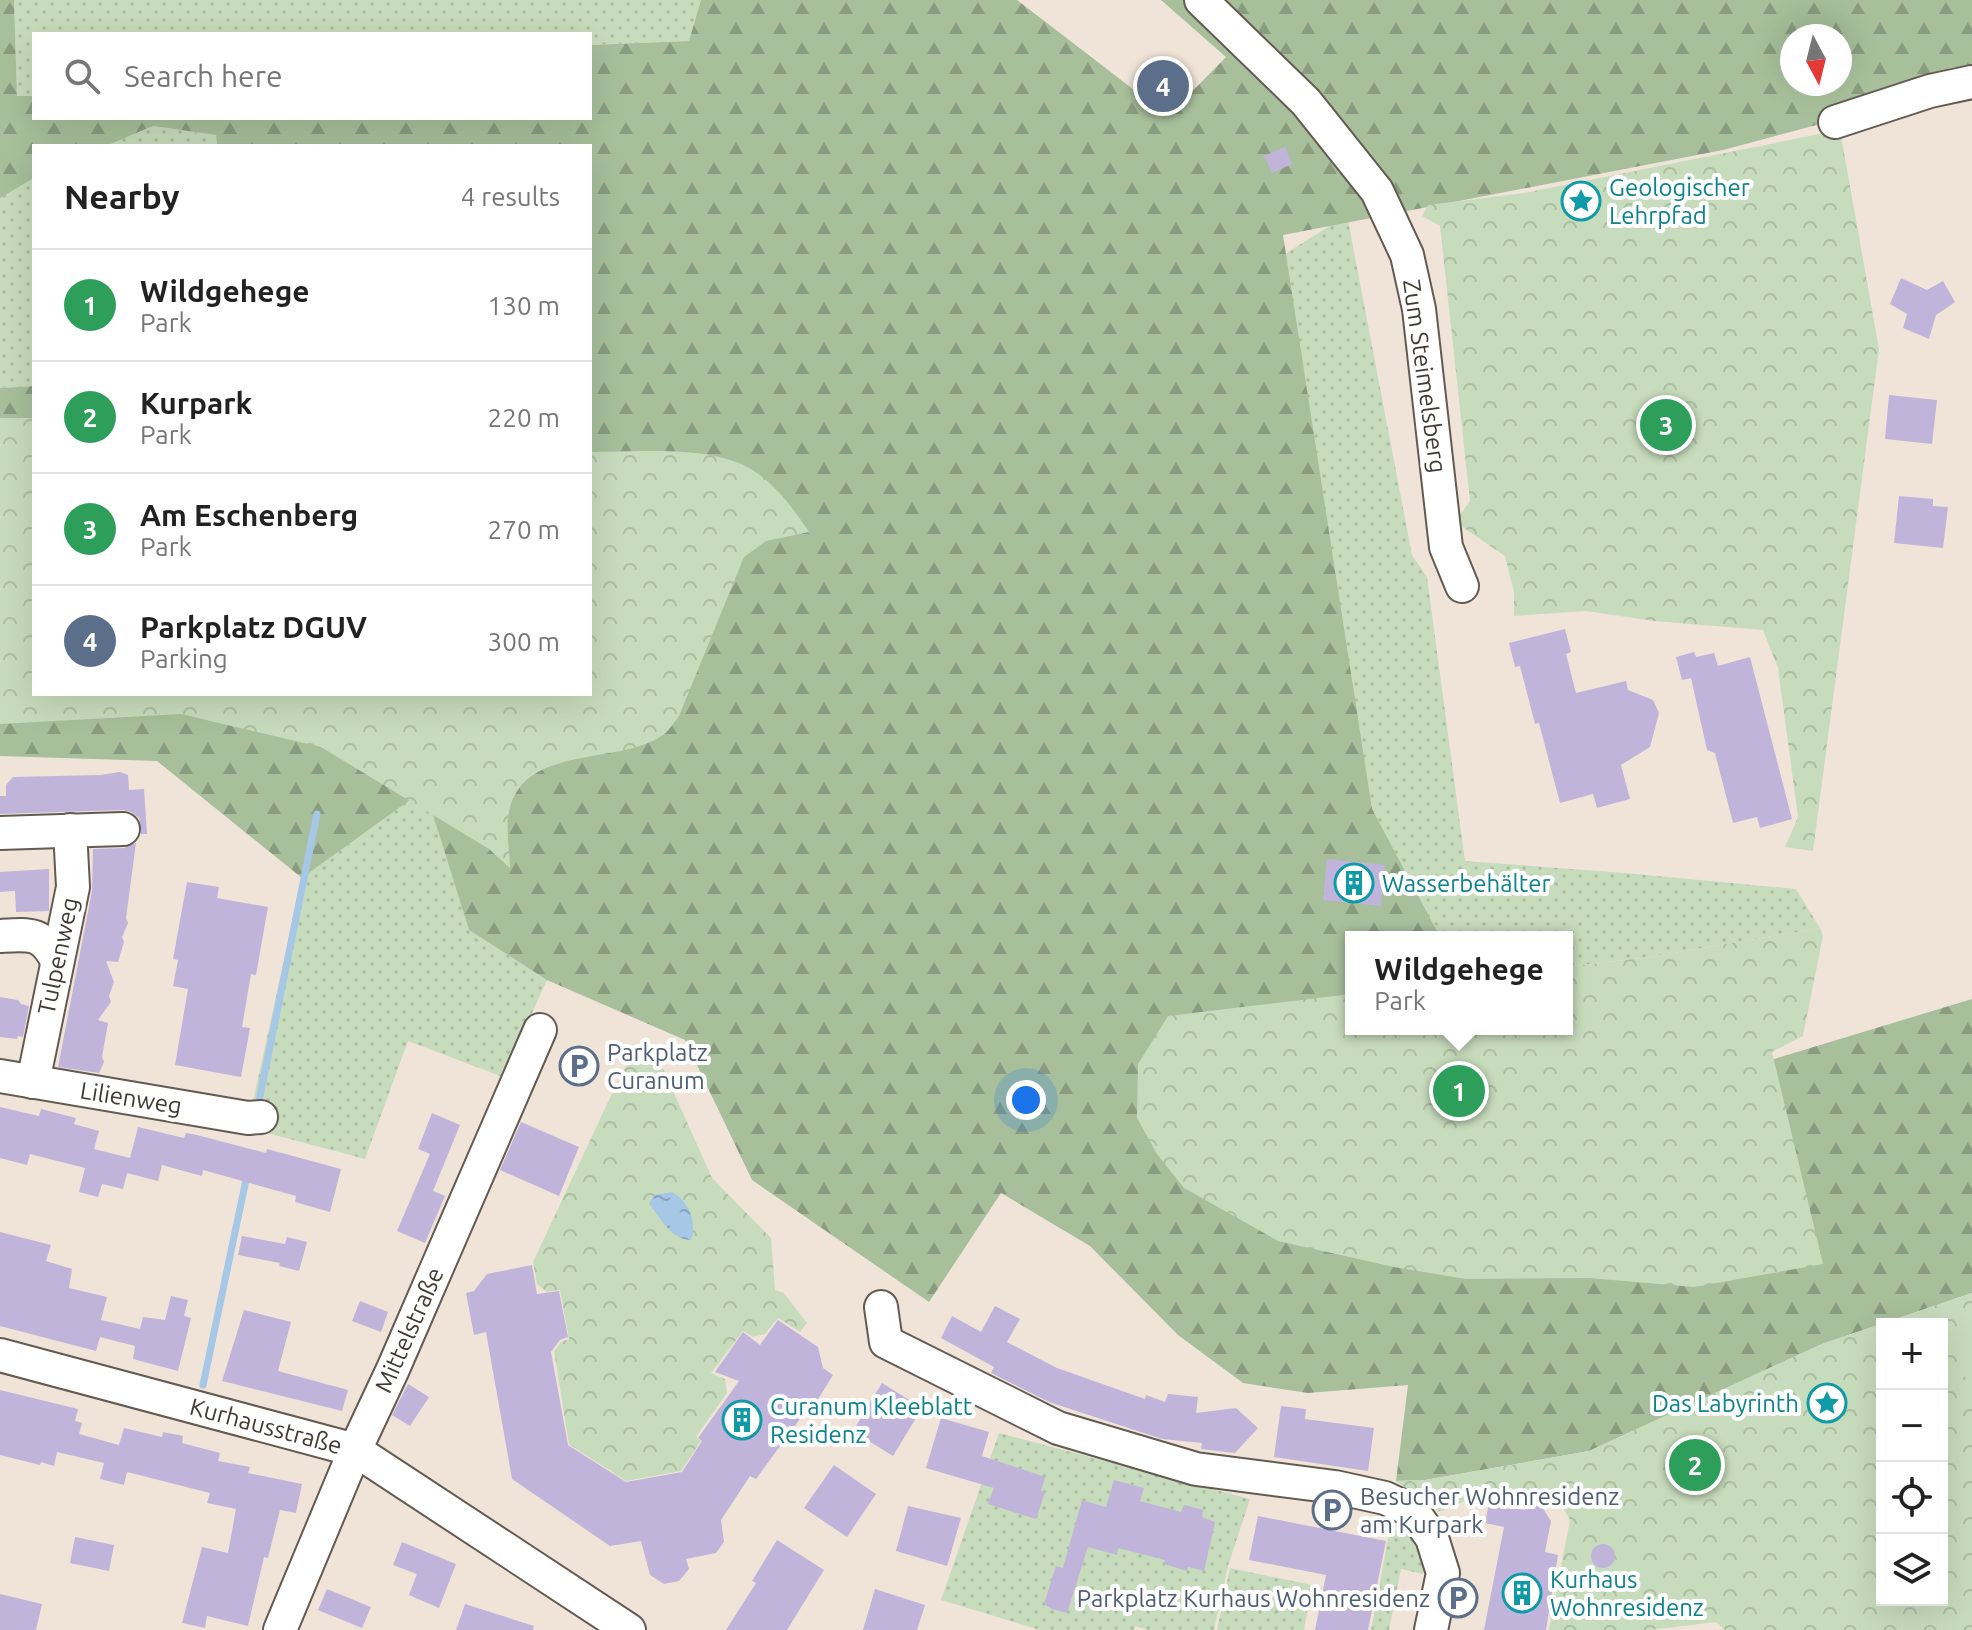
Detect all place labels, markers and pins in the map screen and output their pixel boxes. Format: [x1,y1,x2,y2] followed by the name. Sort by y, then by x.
[1137,56,1189,116] pin: 4
[1609,174,1750,229] place label: Geologischer Lehrpfad
[1560,180,1602,222] place icon: Geologischer Lehrpfad
[1640,395,1692,455] pin: 3
[1333,862,1375,904] building icon: Wasserbehälter
[1382,870,1551,897] place label: Wasserbehälter
[607,1039,708,1094] place label: Parkplatz Curanum
[558,1045,600,1087] parking icon: Parkplatz Curanum
[1433,1061,1485,1121] pin: 1
[1806,1382,1848,1424] place icon: Das Labyrinth
[1652,1390,1799,1417] place label: Das Labyrinth
[770,1393,973,1448] place label: Curanum Kleeblatt Residenz
[721,1399,763,1441] building icon: Curanum Kleeblatt Residenz
[1669,1435,1721,1495] pin: 2
[1360,1483,1619,1538] place label: Besucher Wohnresidenz am Kurpark
[1311,1489,1353,1531] parking icon: Besucher Wohnresidenz am Kurpark
[1550,1566,1704,1621] place label: Kurhaus Wohnresidenz
[1501,1572,1543,1614] building icon: Kurhaus Wohnresidenz
[1437,1577,1479,1619] parking icon: Parkplatz Kurhaus Wohnresidenz
[1077,1585,1430,1612] place label: Parkplatz Kurhaus Wohnresidenz

